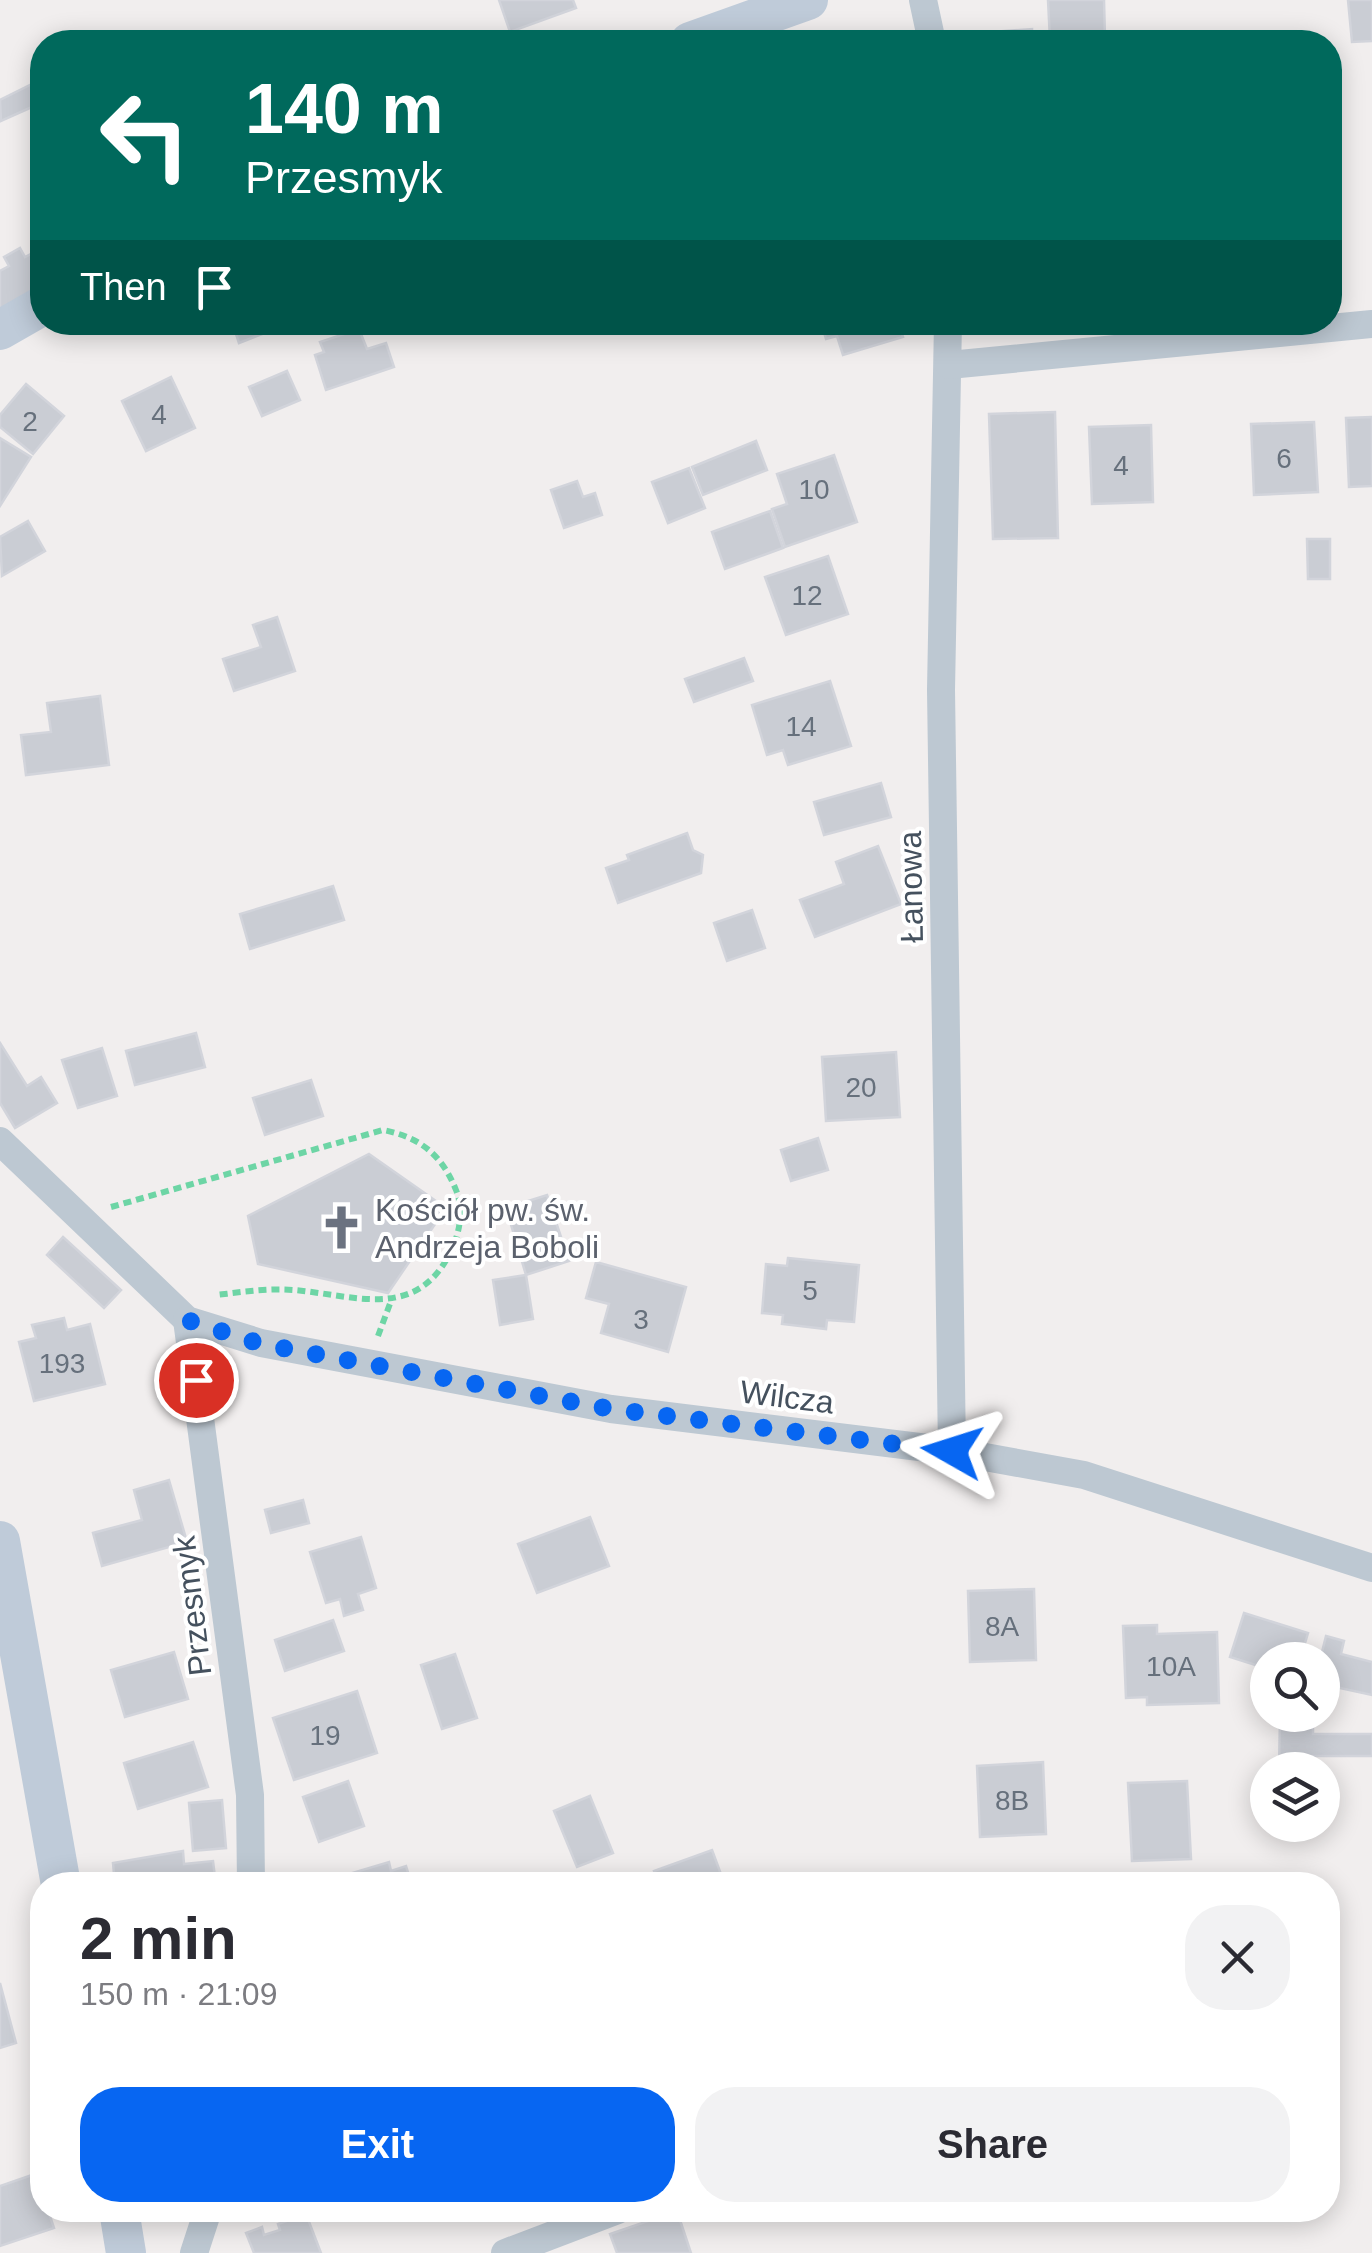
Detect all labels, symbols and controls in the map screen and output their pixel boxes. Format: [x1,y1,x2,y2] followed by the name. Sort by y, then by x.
[80,70,210,200] icon: left
[245,70,443,148] text: 140 m
[245,152,443,203] text: Przesmyk
[187,260,242,315] icon: arrive
[80,266,167,308] text: Then
[151,399,167,430] house number: 4
[22,406,38,437] house number: 2
[1276,443,1292,474] house number: 6
[1113,450,1129,481] house number: 4
[798,474,830,505] house number: 10
[791,580,823,611] house number: 12
[785,711,817,742] house number: 14
[892,830,930,943] street label: Łanowa
[845,1072,877,1103] house number: 20
[375,1192,599,1265] place label: Kościół pw. św. Andrzeja Boboli
[318,1204,366,1252] church icon: Kościół pw. św. Andrzeja Boboli
[802,1275,818,1306] house number: 5
[633,1304,649,1335] house number: 3
[154,1338,239,1423] pin
[39,1348,85,1379] house number: 193
[169,1353,224,1408] icon: arrive
[738,1373,836,1421] street label: Wilcza
[900,1399,1004,1503] position arrow
[165,1533,218,1678] street label: Przesmyk
[985,1611,1019,1642] house number: 8A
[1250,1642,1340,1842] map controls
[1250,1642,1340,1732] button: search
[1146,1651,1196,1682] house number: 10A
[309,1720,341,1751] house number: 19
[1250,1752,1340,1842] button: layers
[995,1785,1029,1816] house number: 8B
[80,1905,237,1972] text: 2 min
[1185,1905,1290,2010] button: close
[80,1976,277,2012] text: 150 m · 21:09
[80,2087,675,2202] button: Exit
[695,2087,1290,2202] button: Share

